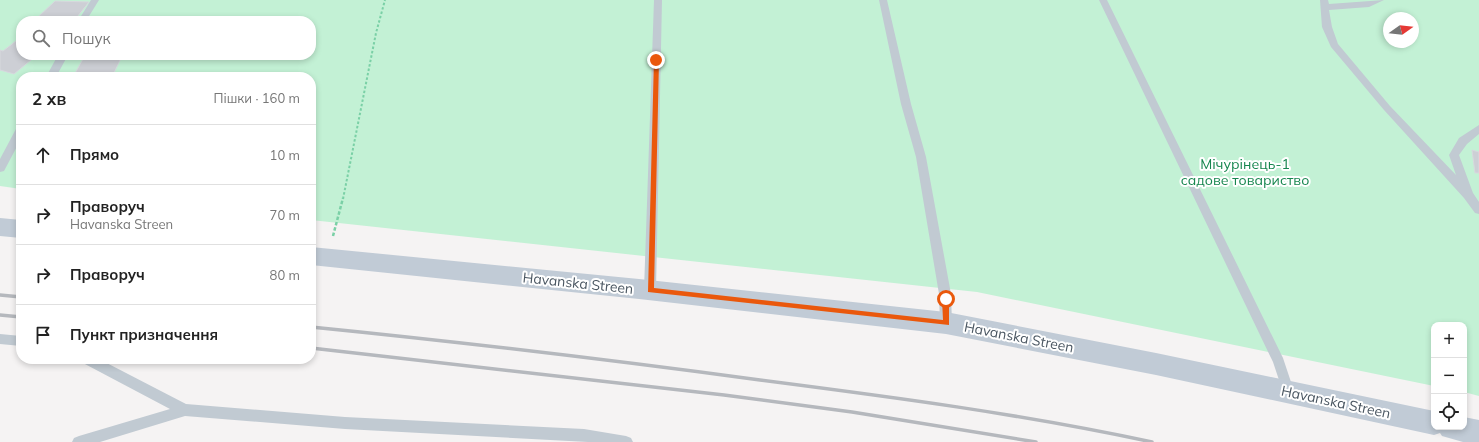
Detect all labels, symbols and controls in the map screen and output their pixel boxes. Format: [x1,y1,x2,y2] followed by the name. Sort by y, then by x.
[1383,12,1419,48] north arrow
[16,16,316,60] search box
[30,27,52,49] icon: search
[62,29,111,48] text: Пошук
[647,51,665,69] route end
[32,88,66,109] text: 2 хв
[213,90,300,106] text: Пішки · 160 m
[32,144,54,166] icon: ahead
[70,145,119,164] text: Прямо
[270,147,300,163] text: 10 m
[1181,155,1309,189] park label: Мічурінець-1 садове товариство
[70,197,145,216] text: Праворуч
[32,204,54,226] icon: right
[270,207,300,223] text: 70 m
[70,216,173,232] text: Havanska Streen
[32,264,54,286] icon: right
[70,265,145,284] text: Праворуч
[270,267,300,283] text: 80 m
[522,268,634,298] street label: Havanska Streen
[937,290,955,308] route start
[963,318,1075,356] street label: Havanska Streen
[1431,322,1467,430] map controls
[1431,322,1467,358] button: +
[32,324,54,346] icon: arrive
[70,325,218,344] text: Пункт призначення
[1431,358,1467,394] button: −
[1280,382,1392,422] street label: Havanska Streen
[1431,394,1467,430] button: locate

